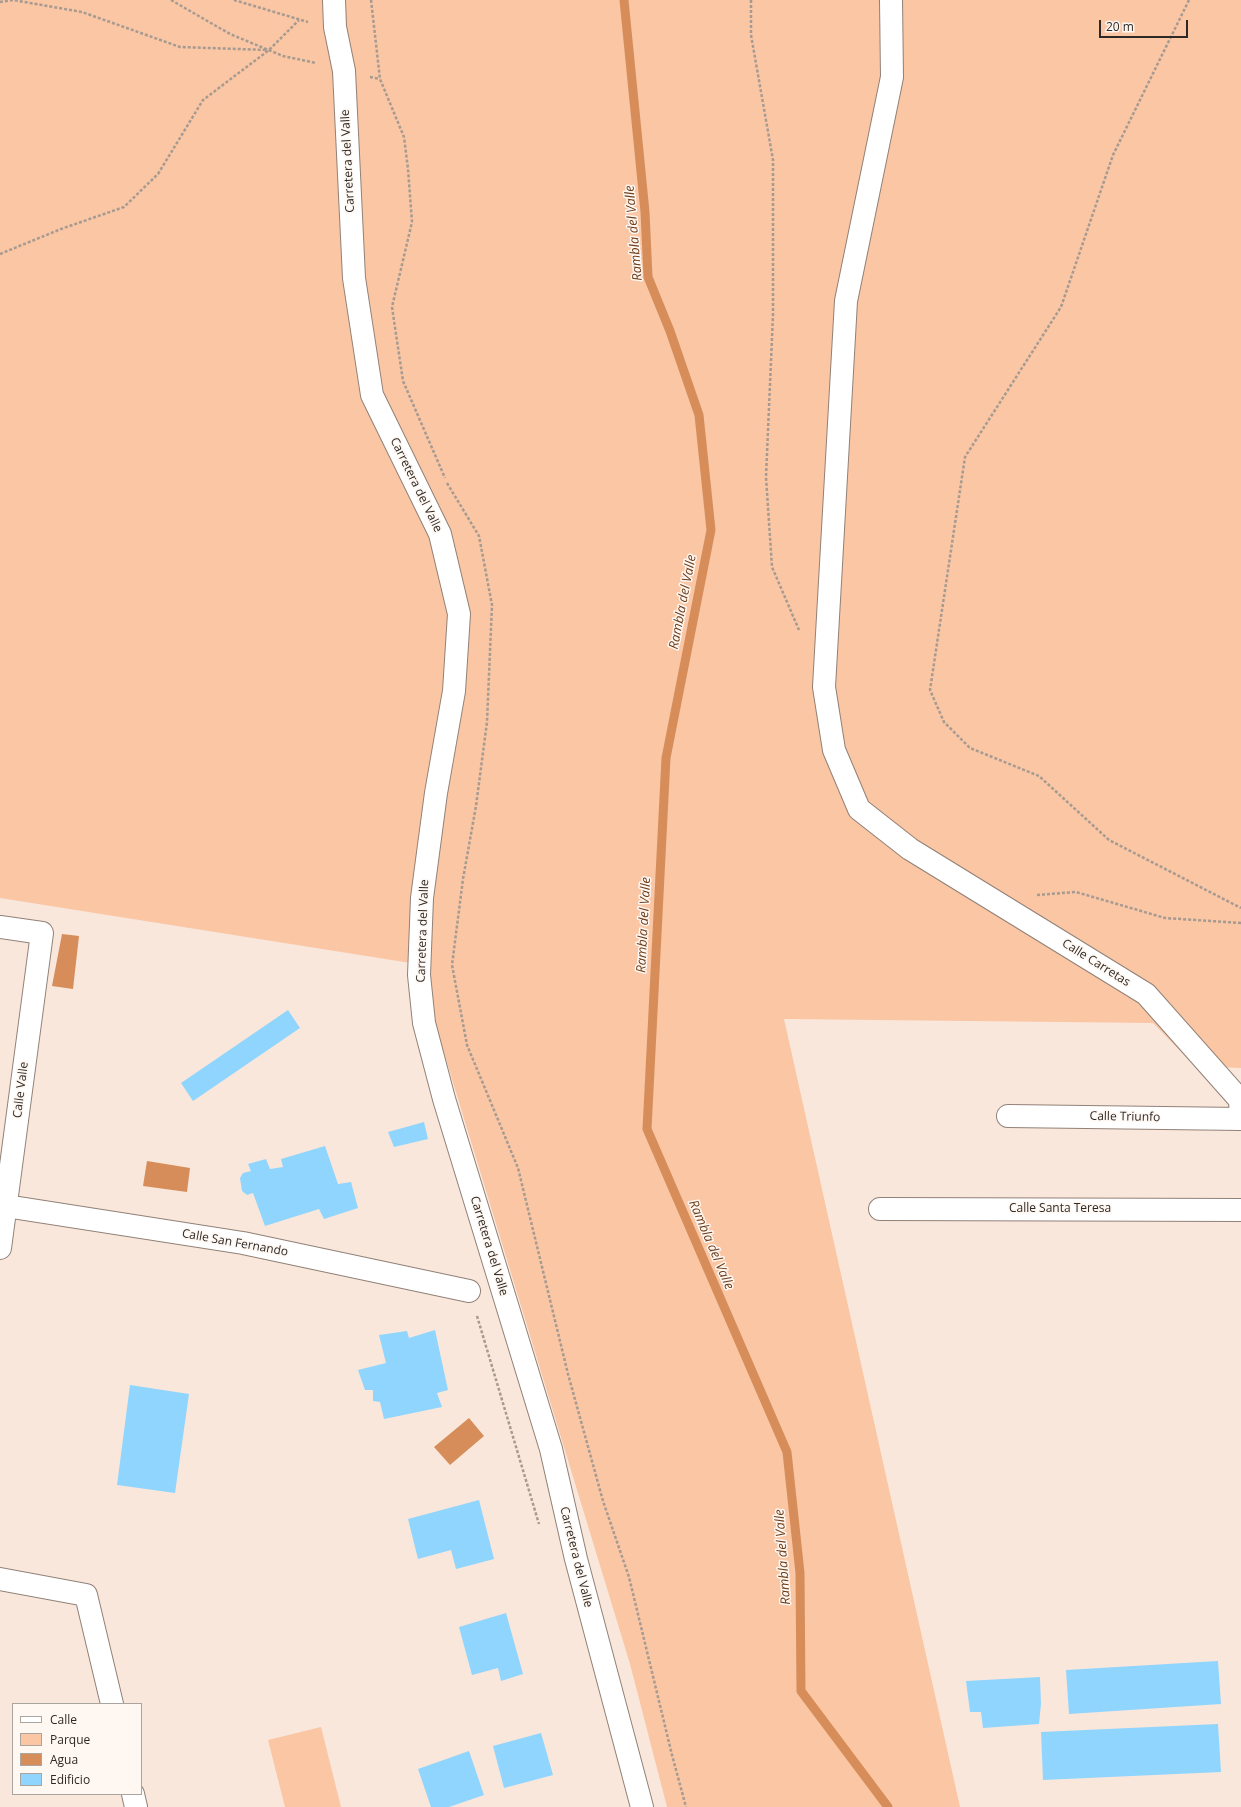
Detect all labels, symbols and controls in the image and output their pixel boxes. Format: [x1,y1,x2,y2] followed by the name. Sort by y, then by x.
[1101,12,1190,38] scale bar
[1106,18,1134,35] text: 20 m
[338,109,358,213] street label: Carretera del Valle
[622,185,646,281] water label: Rambla del Valle
[387,435,445,535] street label: Carretera del Valle
[666,553,700,651] water label: Rambla del Valle
[634,877,654,973] water label: Rambla del Valle
[414,879,432,983] street label: Carretera del Valle
[1059,936,1133,990] street label: Calle Carretas
[10,1061,32,1119] street label: Calle Valle
[1090,1109,1160,1125] street label: Calle Triunfo
[467,1194,511,1298] street label: Carretera del Valle
[685,1198,737,1292] water label: Rambla del Valle
[1009,1202,1111,1216] street label: Calle Santa Teresa
[181,1227,289,1259] street label: Calle San Fernando
[557,1505,595,1609] street label: Carretera del Valle
[772,1509,794,1605] water label: Rambla del Valle
[12,1703,142,1795] legend
[50,1711,77,1728] text: Calle
[50,1731,90,1748] text: Parque
[50,1751,78,1768] text: Agua
[50,1771,90,1788] text: Edificio

